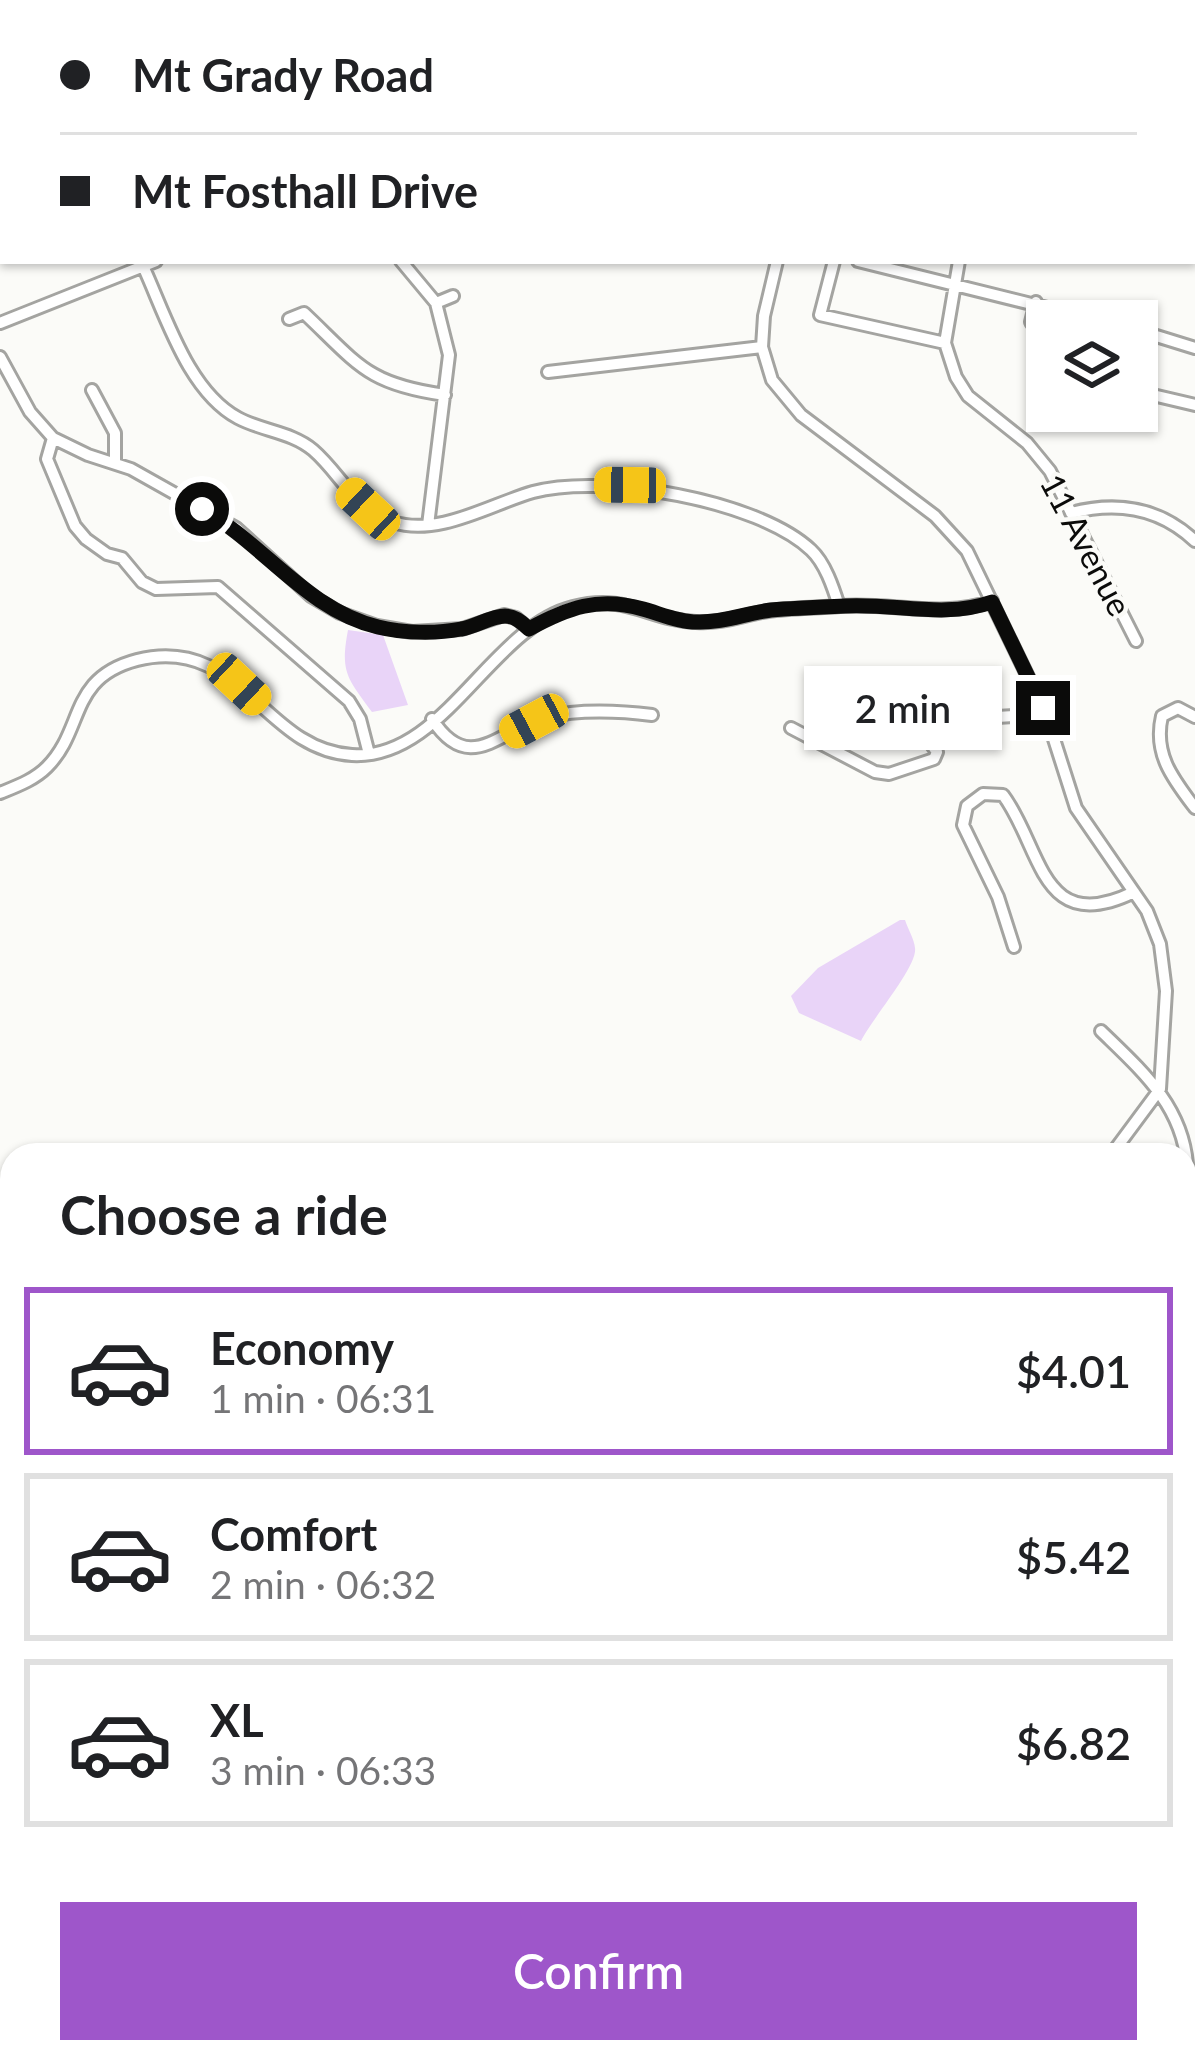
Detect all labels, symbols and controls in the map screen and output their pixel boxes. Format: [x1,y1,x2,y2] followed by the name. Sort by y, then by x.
[132,48,434,102] text: Mt Grady Road
[132,164,478,218] text: Mt Fosthall Drive
[1026,300,1158,432] map controls
[1026,300,1158,432] button: layers
[594,466,666,504] car
[1033,467,1141,622] street label: 11 Avenue
[329,471,407,547] car
[175,482,229,536] route start
[200,646,278,722] car
[803,666,1001,750] callout: 2 min
[1016,681,1070,735] route end
[855,685,951,731] text: 2 min
[494,688,574,754] car
[60,1182,388,1247] text: Choose a ride
[66,1317,174,1425] icon: car
[210,1321,394,1375] text: Economy
[1016,1344,1131,1398] text: $4.01
[210,1375,436,1421] text: 1 min · 06:31
[66,1503,174,1611] icon: car
[210,1507,377,1561] text: Comfort
[1016,1530,1131,1584] text: $5.42
[210,1561,436,1607] text: 2 min · 06:32
[66,1689,174,1797] icon: car
[210,1693,264,1747] text: XL
[1016,1716,1131,1770] text: $6.82
[210,1747,436,1793] text: 3 min · 06:33
[60,1902,1137,2040] button: Confirm

